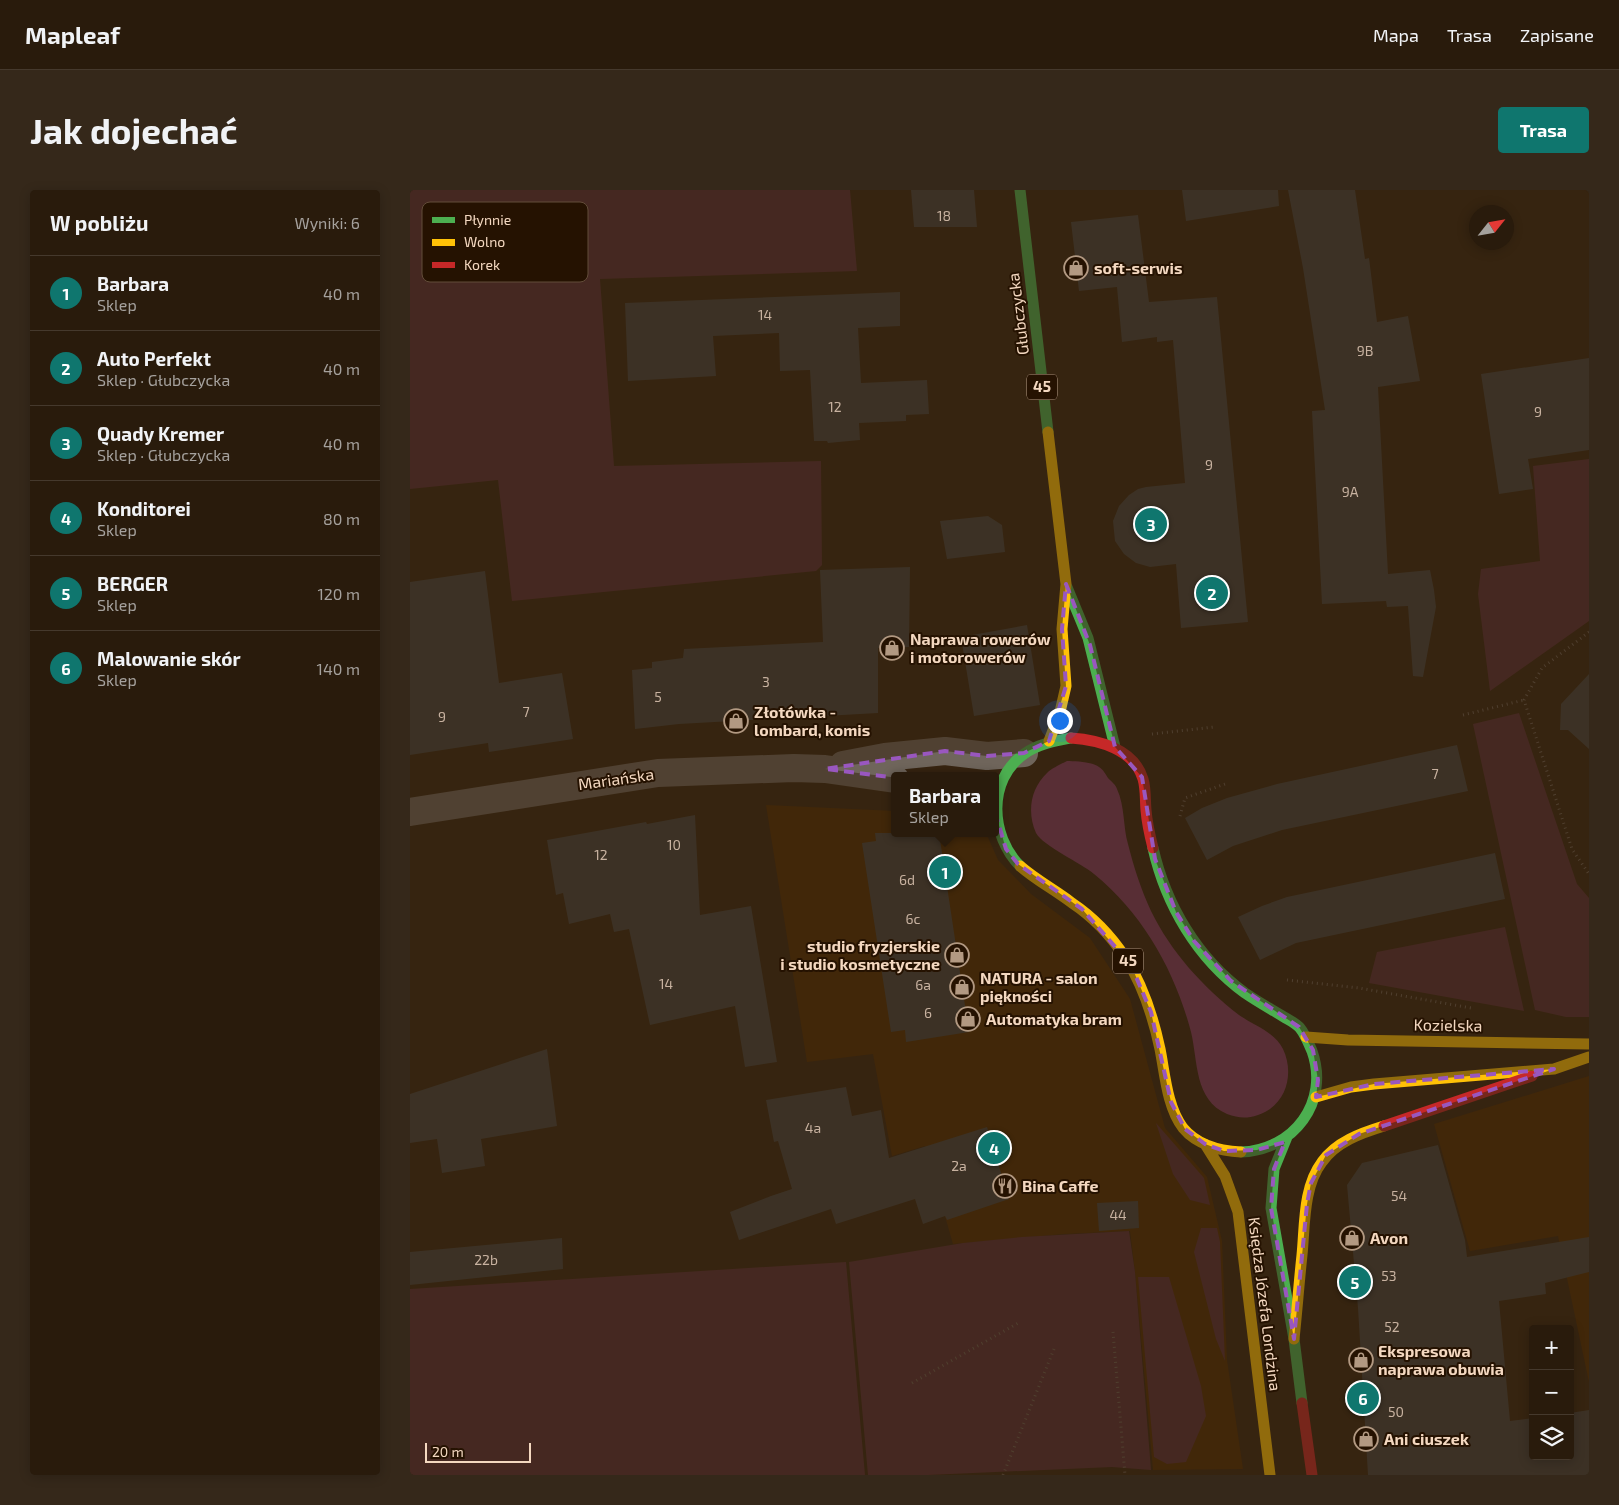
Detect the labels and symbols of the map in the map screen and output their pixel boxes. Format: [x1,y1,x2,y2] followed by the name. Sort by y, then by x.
[422,202,588,282] legend
[1469,205,1514,250] north arrow
[937,207,951,224] house number: 18
[464,211,511,228] text: Płynnie
[464,233,505,250] text: Wolno
[1063,255,1089,281] shop icon: soft-serwis
[464,256,500,273] text: Korek
[1094,258,1182,277] place label: soft-serwis
[1003,272,1032,356] street label: Głubczycka
[758,306,772,323] house number: 14
[1357,342,1373,359] house number: 9B
[1027,374,1057,400] road number: 45
[828,398,842,415] house number: 12
[1534,403,1542,420] house number: 9
[1205,456,1213,473] house number: 9
[1342,483,1359,500] house number: 9A
[1135,505,1167,543] pin: 3
[1196,574,1228,612] pin: 2
[910,629,1051,666] place label: Naprawa rowerów i motorowerów
[879,635,905,661] shop icon: Naprawa rowerów i motorowerów
[762,673,770,690] house number: 3
[654,688,662,705] house number: 5
[754,702,870,739] place label: Złotówka - lombard, komis
[522,703,530,720] house number: 7
[438,708,446,725] house number: 9
[723,708,749,734] shop icon: Złotówka - lombard, komis
[1047,708,1073,734] your location
[577,764,655,793] street label: Mariańska
[1431,765,1439,782] house number: 7
[667,836,681,853] house number: 10
[594,846,608,863] house number: 12
[929,853,961,891] pin: 1
[899,871,915,888] house number: 6d
[906,910,921,927] house number: 6c
[780,936,940,974] place label: studio fryzjerskie i studio kosmetyczne
[944,942,970,968] shop icon: studio fryzjerskie i studio kosmetyczne
[1113,948,1143,974] road number: 45
[980,968,1098,1005] place label: NATURA - salon piękności
[949,974,975,1000] shop icon: NATURA - salon piękności
[659,975,673,992] house number: 14
[915,976,931,993] house number: 6a
[924,1004,932,1021] house number: 6
[955,1006,981,1032] shop icon: Automatyka bram
[986,1009,1122,1029] place label: Automatyka bram
[1413,1014,1483,1035] street label: Kozielska
[805,1119,821,1136] house number: 4a
[978,1129,1010,1167] pin: 4
[951,1157,967,1174] house number: 2a
[992,1173,1018,1199] restaurant icon: Bina Caffe
[1022,1176,1098,1195] place label: Bina Caffe
[1391,1187,1407,1204] house number: 54
[1109,1206,1127,1223] house number: 44
[1245,1216,1286,1392] street label: Księdza Józefa Londzina
[1339,1225,1365,1251] shop icon: Avon
[1370,1228,1408,1247] place label: Avon
[474,1251,498,1268] house number: 22b
[1339,1263,1371,1301] pin: 5
[1381,1267,1397,1284] house number: 53
[1384,1318,1400,1335] house number: 52
[1378,1341,1504,1378] place label: Ekspresowa naprawa obuwia
[1348,1347,1374,1373] shop icon: Ekspresowa naprawa obuwia
[1347,1379,1379,1417] pin: 6
[1388,1403,1404,1420] house number: 50
[1353,1426,1379,1452] shop icon: Ani ciuszek
[1384,1429,1469,1448] place label: Ani ciuszek
[425,1440,531,1463] scale bar

